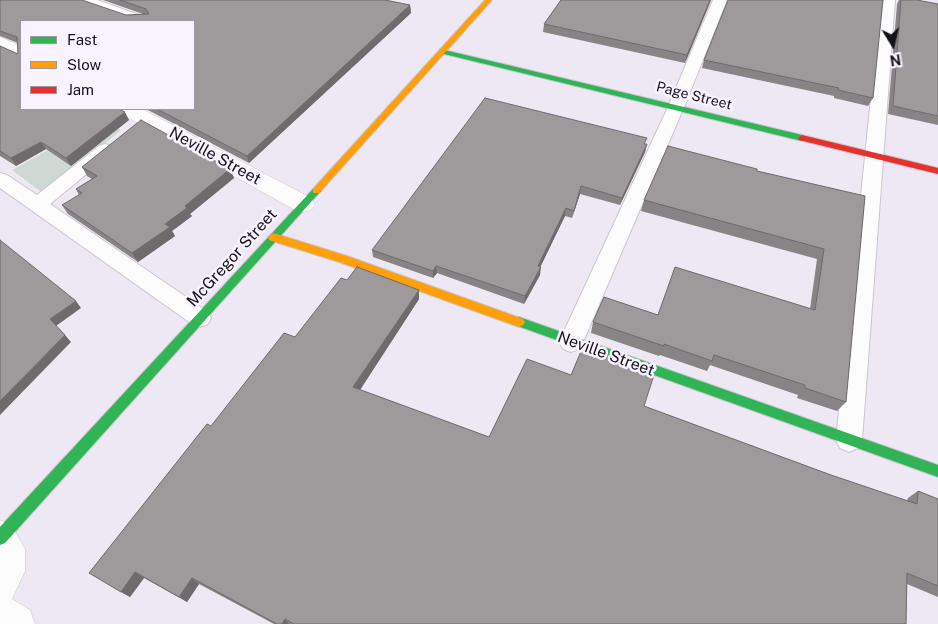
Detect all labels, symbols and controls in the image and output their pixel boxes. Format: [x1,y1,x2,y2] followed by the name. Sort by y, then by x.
[20,20,195,110] legend
[868,20,918,70] north arrow
[67,31,97,48] text: Fast
[889,51,902,69] text: N
[67,56,101,73] text: Slow
[655,79,733,113] street label: Page Street
[67,81,94,98] text: Jam
[166,123,264,189] street label: Neville Street
[183,205,281,311] street label: McGregor Street
[555,328,657,380] street label: Neville Street

